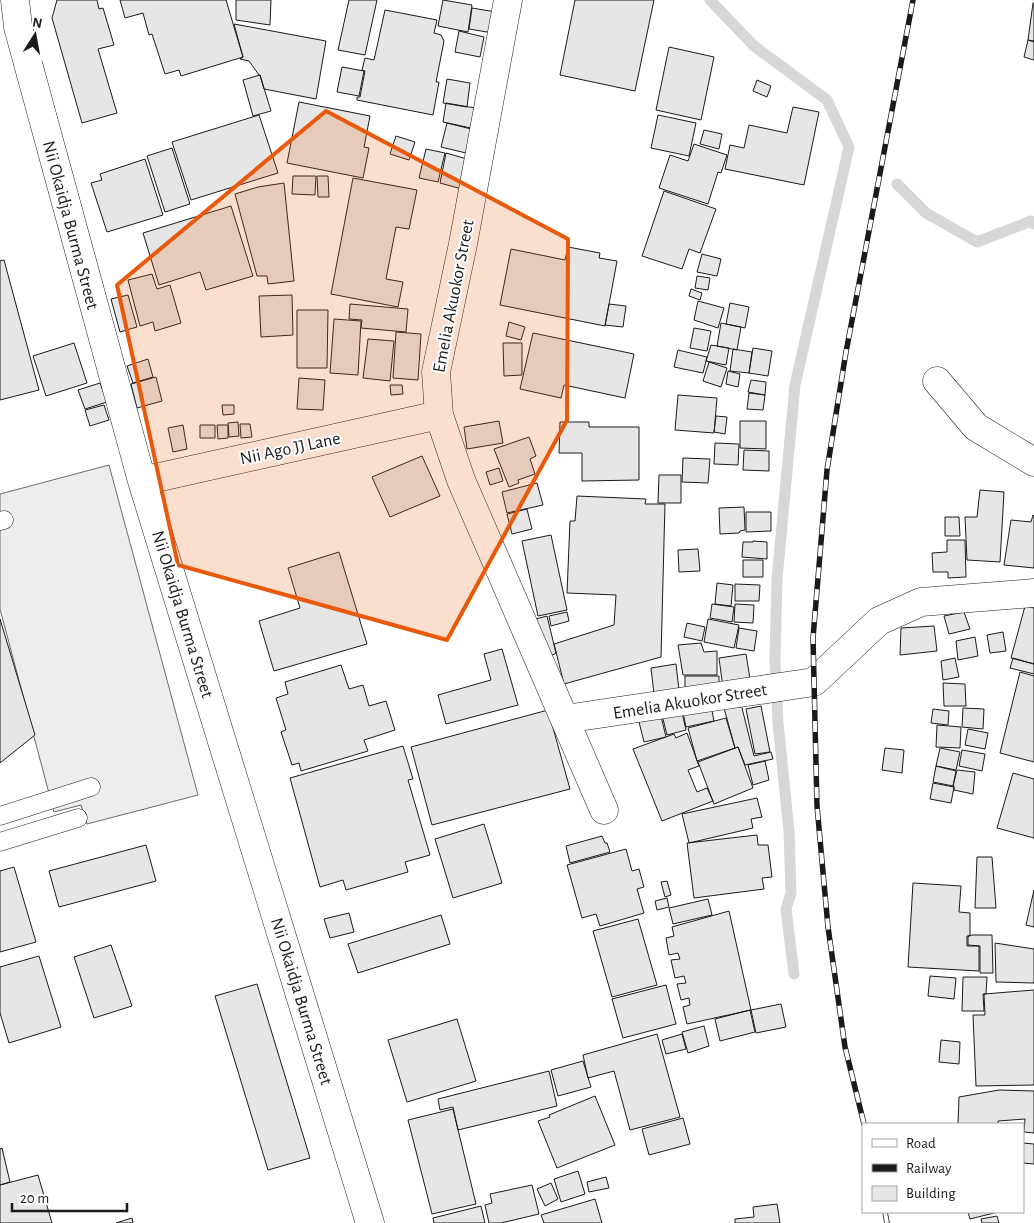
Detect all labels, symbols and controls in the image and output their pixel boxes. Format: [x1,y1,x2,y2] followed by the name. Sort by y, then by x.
[10,10,60,60] north arrow
[31,15,43,31] text: N
[39,139,101,312] street label: Nii Okaidja Burma Street
[430,218,478,374] street label: Emelia Akuokor Street
[238,430,342,468] street label: Nii Ago JJ Lane
[148,529,216,700] street label: Nii Okaidja Burma Street
[612,681,769,723] street label: Emelia Akuokor Street
[267,916,335,1087] street label: Nii Okaidja Burma Street
[862,1123,1024,1213] legend
[906,1136,936,1151] text: Road
[906,1161,952,1176] text: Railway
[12,1180,128,1212] scale bar
[906,1186,956,1201] text: Building
[20,1191,49,1206] text: 20 m

